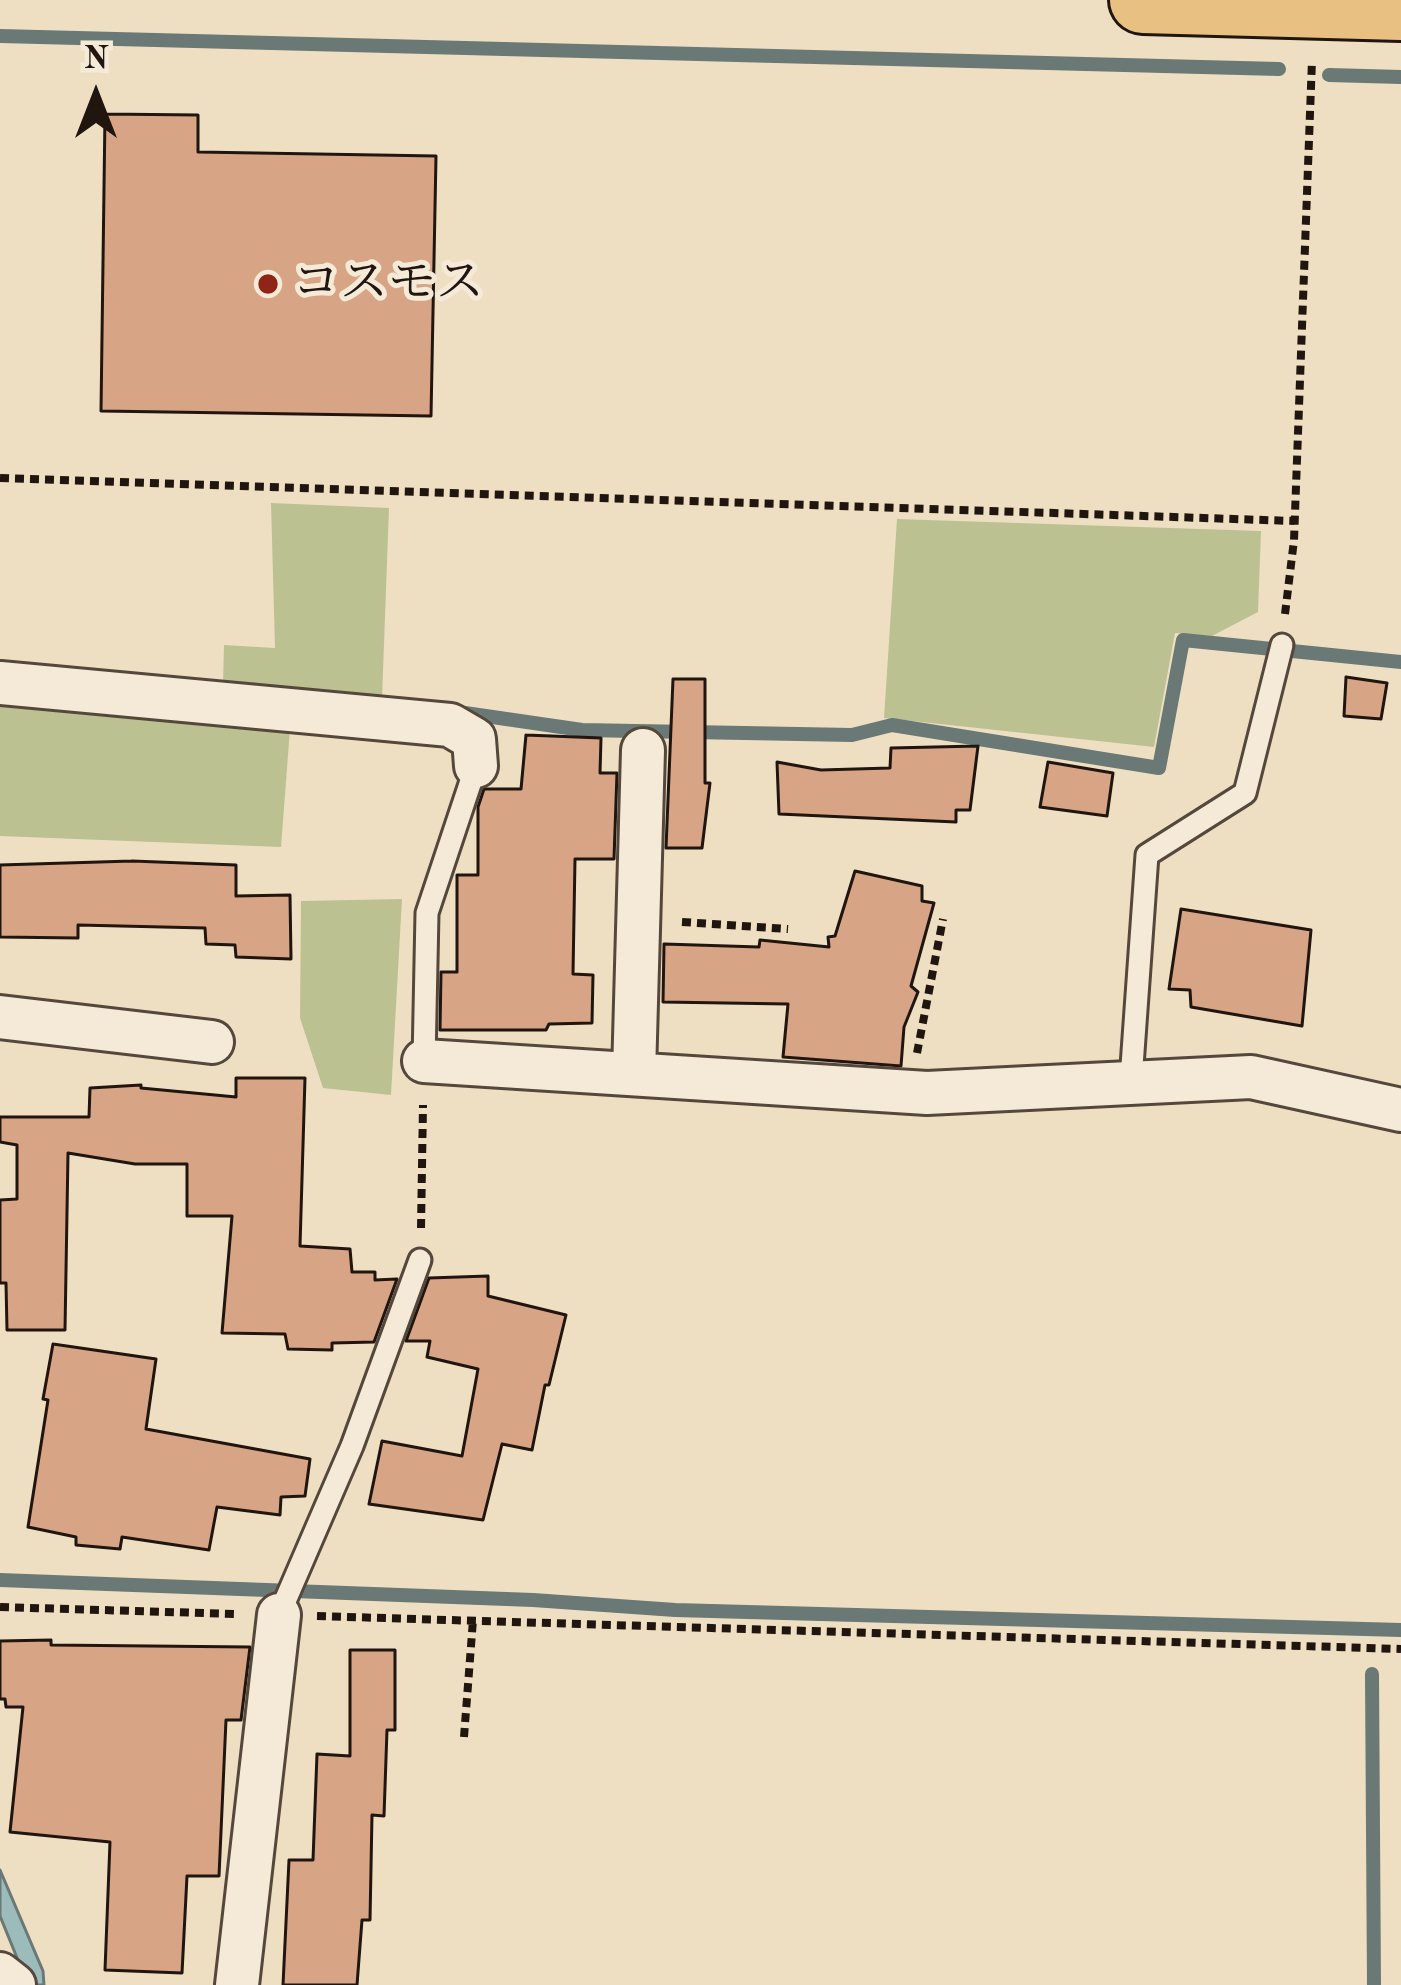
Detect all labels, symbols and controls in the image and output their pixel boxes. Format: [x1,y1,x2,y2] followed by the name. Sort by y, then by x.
[36,36,156,156] north arrow
[83,43,109,76] text: N
[292,255,484,313] place label: コスモス
[255,271,281,297] marker: コスモス

